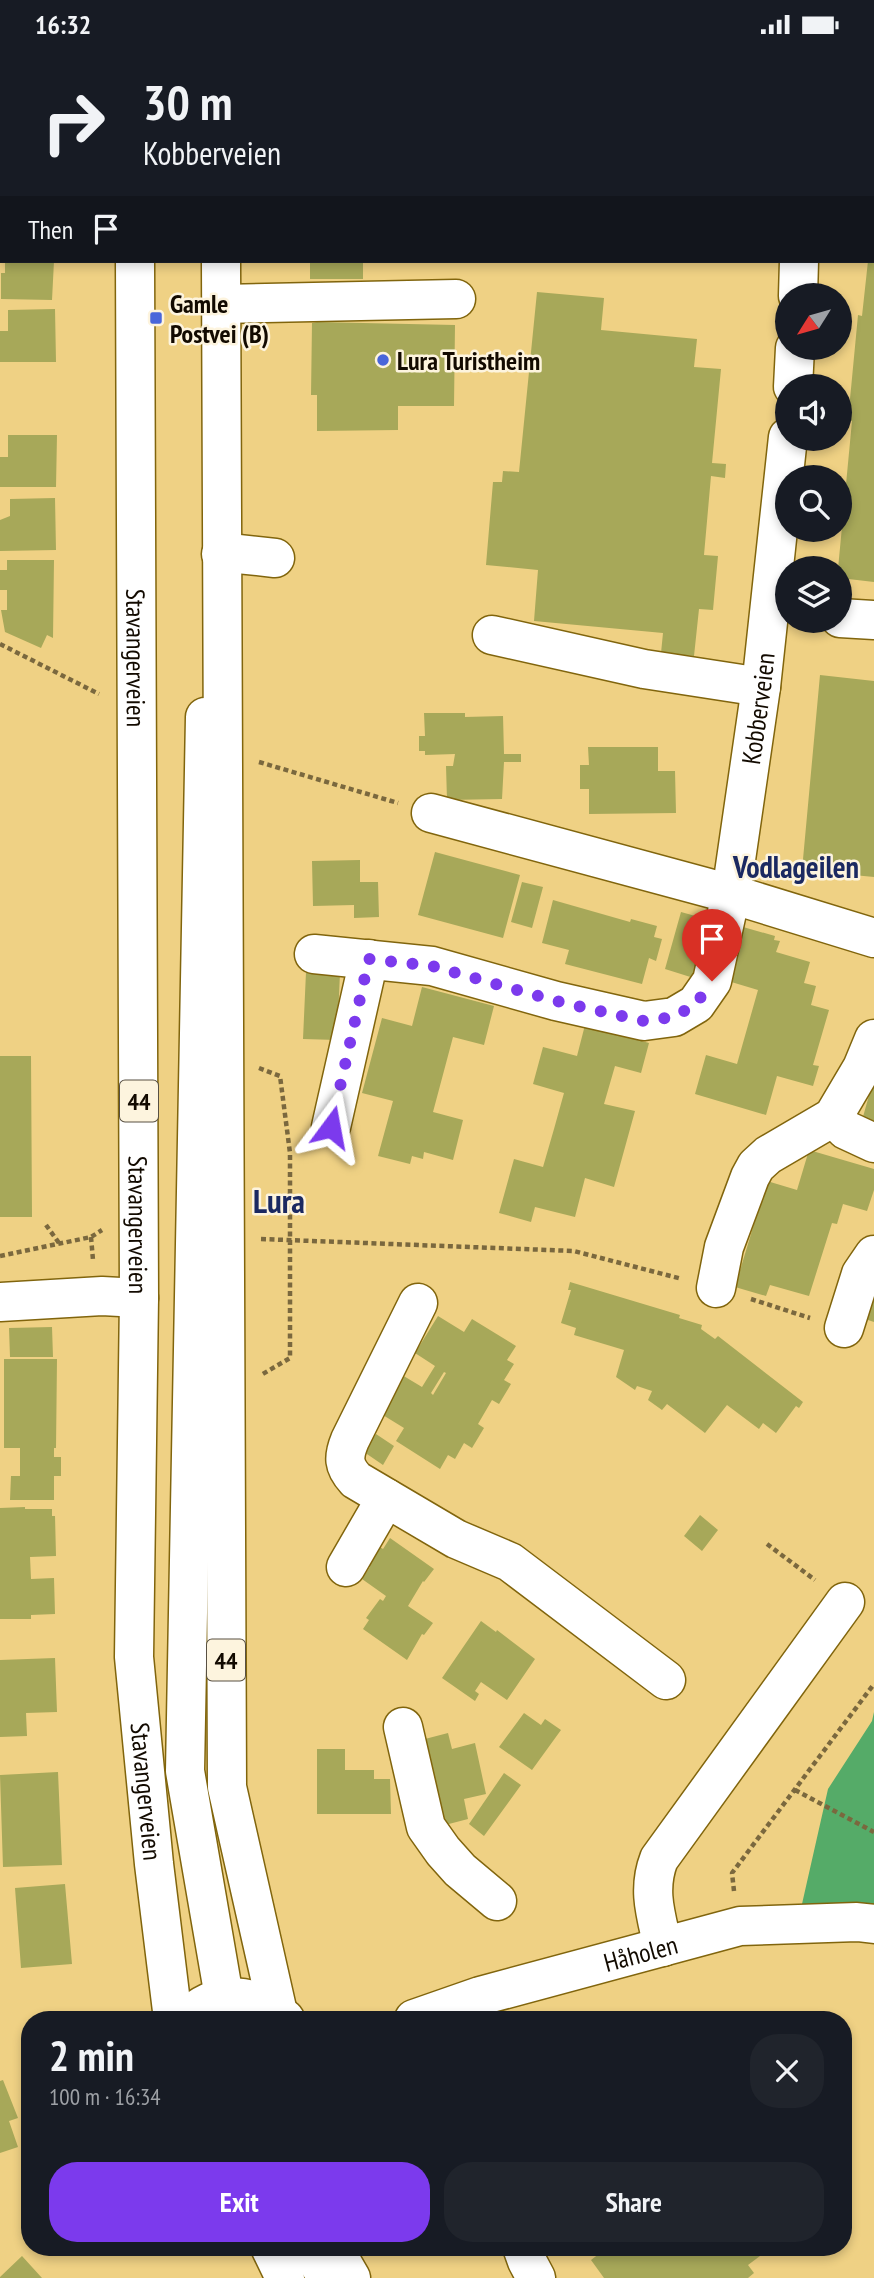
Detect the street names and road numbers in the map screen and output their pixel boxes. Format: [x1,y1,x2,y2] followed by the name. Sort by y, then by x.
[120,589,153,727] street label: Stavangerveien
[734,651,781,766] street label: Kobberveien
[120,1081,158,1121] road number: 44
[122,1156,155,1294] street label: Stavangerveien
[207,1639,245,1681] road number: 44
[124,1721,170,1862] street label: Stavangerveien
[600,1927,681,1979] street label: Håholen

